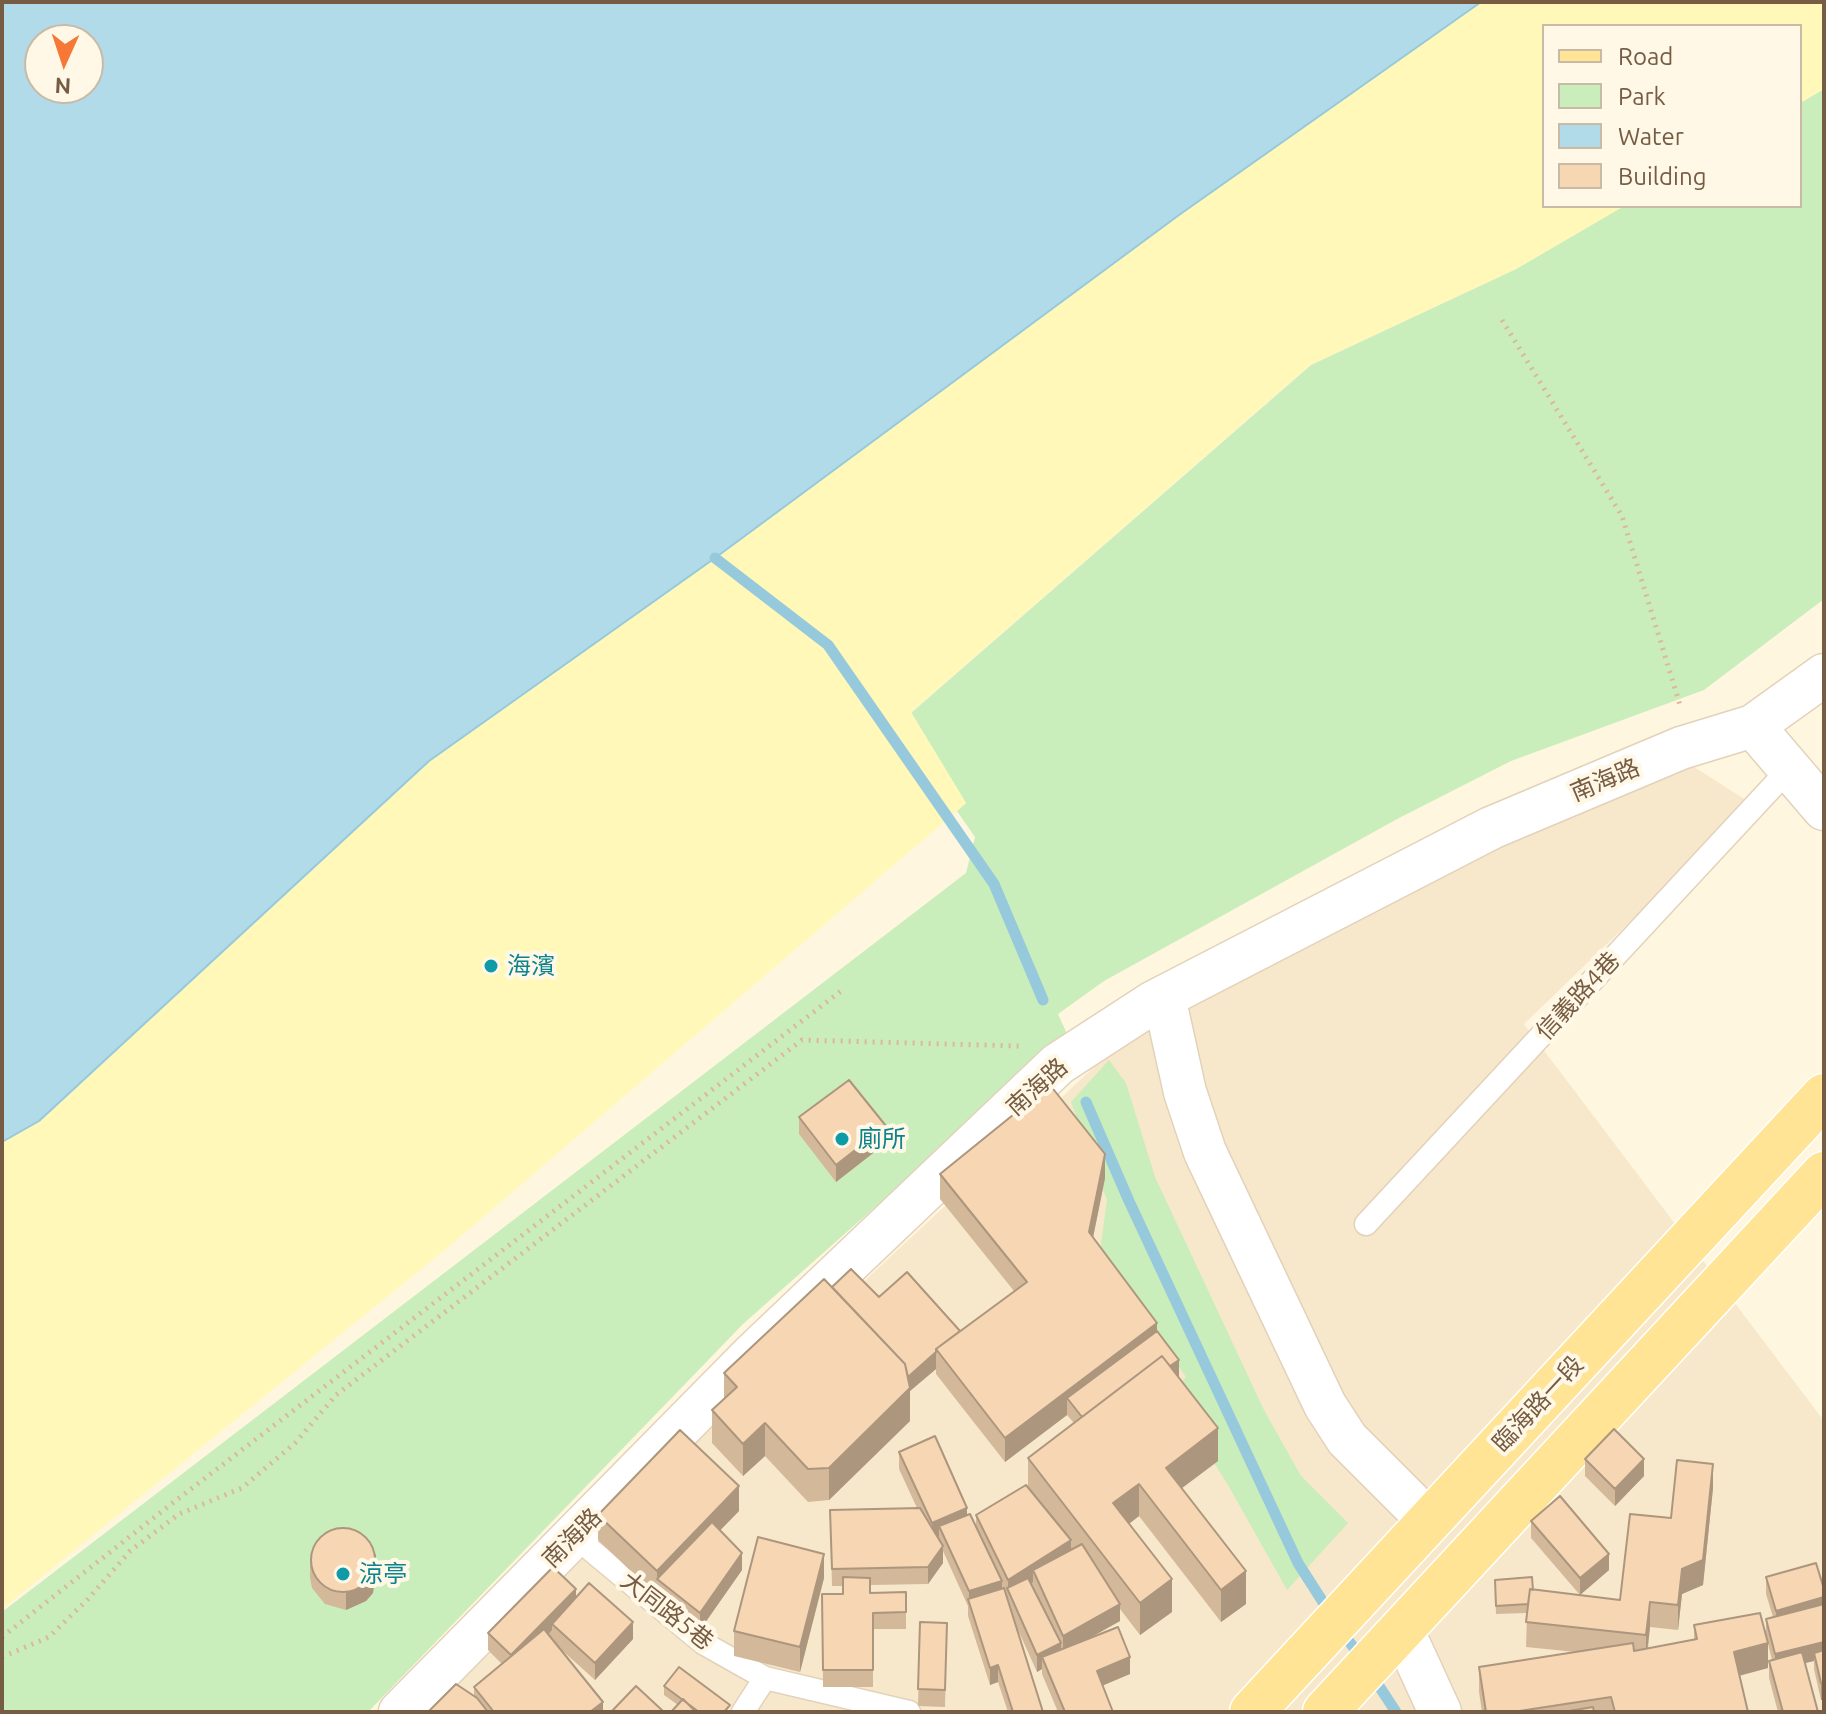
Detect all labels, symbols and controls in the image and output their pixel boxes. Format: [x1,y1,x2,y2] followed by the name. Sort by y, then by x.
[24,24,104,104] north arrow
[1542,24,1802,208] legend
[1618,43,1673,70] text: Road
[54,74,72,99] text: N
[1618,83,1666,110] text: Park
[1618,123,1684,150] text: Water
[1618,163,1706,190] text: Building
[1566,753,1644,807] street label: 南海路
[1530,946,1626,1046] street label: 信義路4巷
[507,952,555,980] place label: 海濱
[482,957,500,975] marker: 海濱
[1001,1052,1073,1122] street label: 南海路
[858,1125,906,1153] place label: 廁所
[833,1130,851,1148] marker: 廁所
[1487,1350,1589,1458] street label: 臨海路一段
[536,1502,608,1574] street label: 南海路
[359,1560,407,1588] place label: 涼亭
[334,1565,352,1583] marker: 涼亭
[615,1566,719,1656] street label: 大同路5巷

